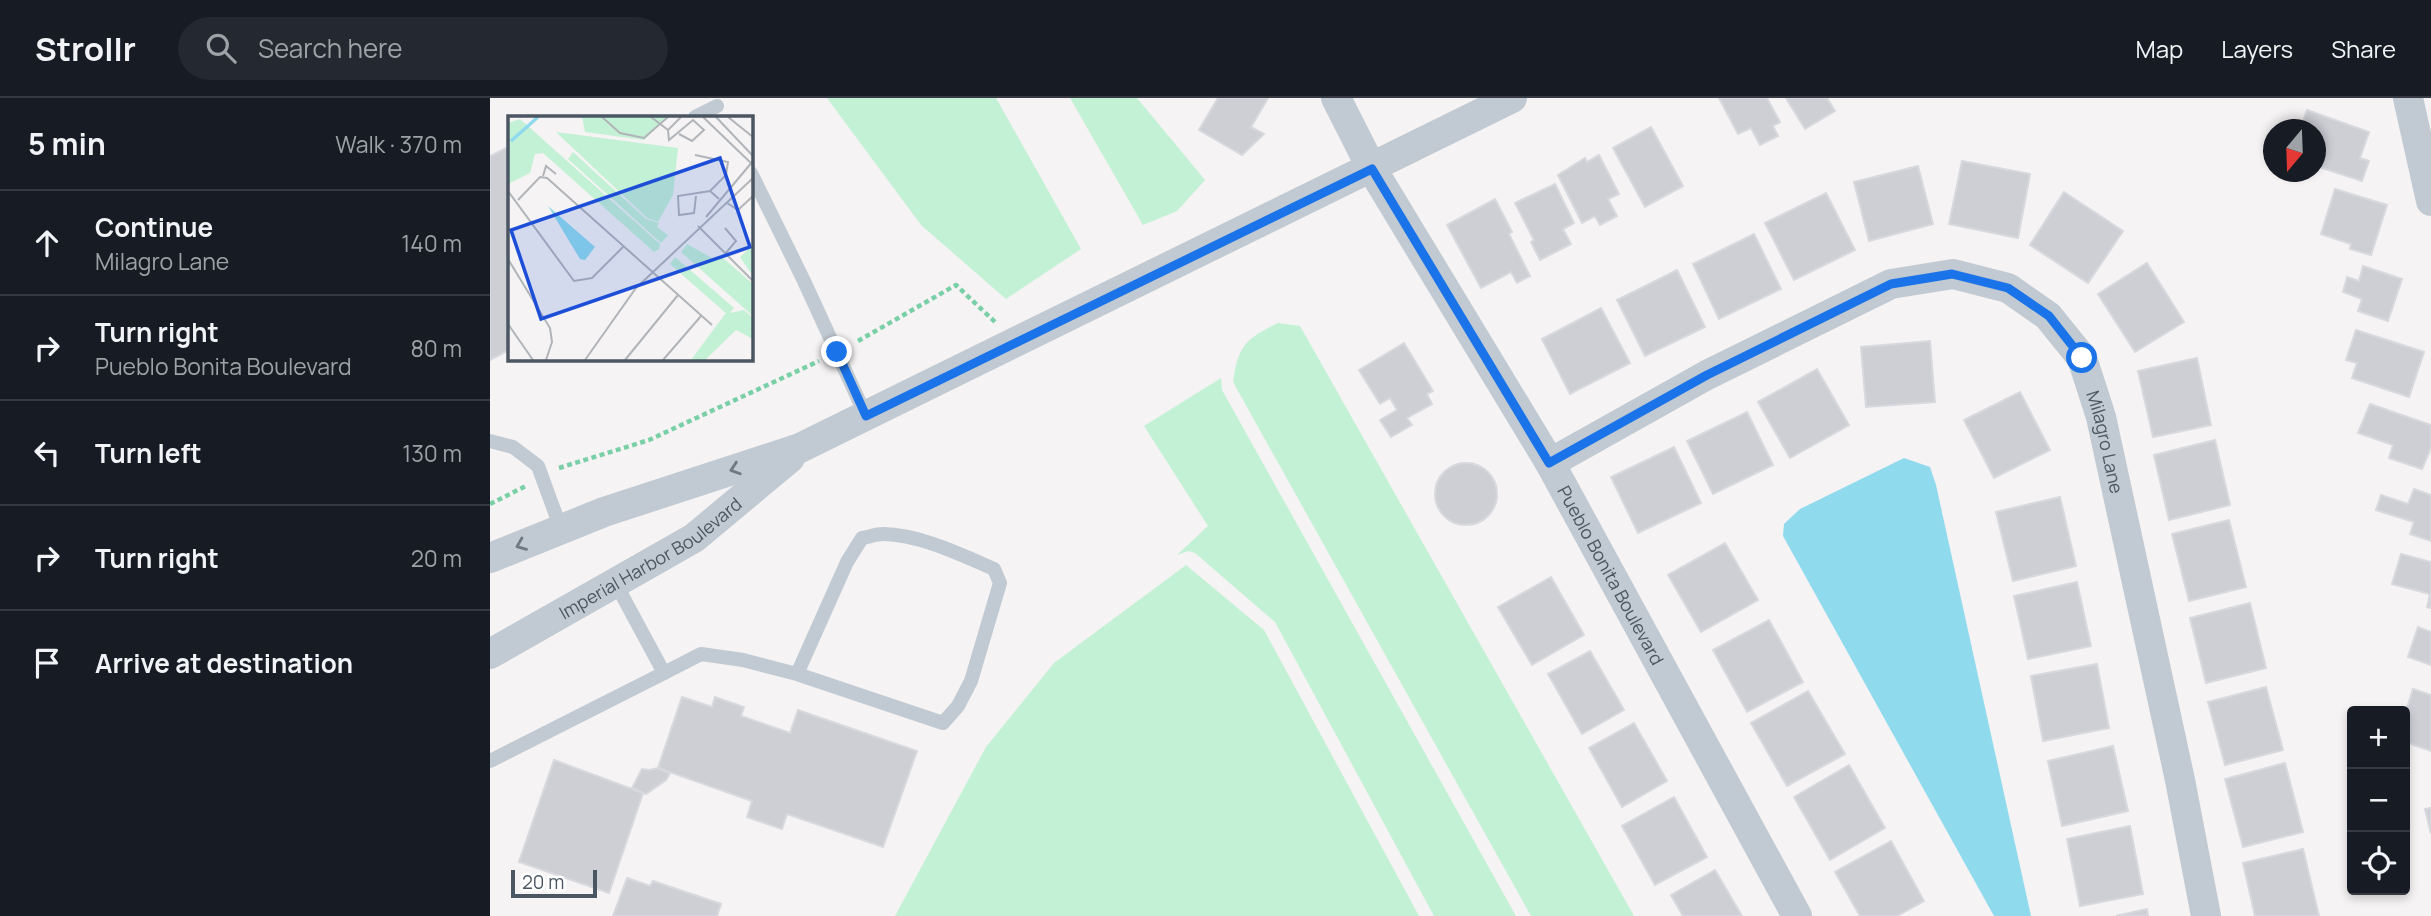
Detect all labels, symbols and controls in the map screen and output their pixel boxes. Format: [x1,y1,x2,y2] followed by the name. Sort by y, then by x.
[178,17,668,80] search box
[35,26,136,71] text: Strollr
[202,29,240,67] icon: search
[258,30,402,66] text: Search here
[2136,32,2183,65] text: Map
[2221,32,2293,65] text: Layers
[2331,32,2396,65] text: Share
[508,116,752,360] inset map
[2263,119,2326,182] north arrow
[28,123,106,164] text: 5 min
[335,128,462,160] text: Walk · 370 m
[95,209,213,245] text: Continue
[28,224,66,262] icon: ahead
[401,227,462,259] text: 140 m
[95,245,229,277] text: Milagro Lane
[95,314,219,350] text: Turn right
[28,329,66,367] icon: right
[411,332,462,364] text: 80 m
[821,336,852,367] route end
[2066,342,2097,373] route start
[95,350,352,382] text: Pueblo Bonita Boulevard
[2081,387,2129,496] street label: Milagro Lane
[28,434,66,472] icon: left
[95,435,202,471] text: Turn left
[402,437,462,469] text: 130 m
[730,461,742,475] one-way arrow
[1552,481,1670,669] street label: Pueblo Bonita Boulevard
[555,492,746,624] street label: Imperial Harbor Boulevard
[516,537,528,551] one-way arrow
[28,539,66,577] icon: right
[95,540,219,576] text: Turn right
[411,542,462,574] text: 20 m
[28,644,66,682] icon: arrive
[95,645,353,681] text: Arrive at destination
[2347,706,2410,895] map controls
[2347,706,2410,769] button: +
[2347,769,2410,832] button: −
[2347,832,2410,895] button: locate
[511,867,597,899] scale bar
[522,869,564,895] text: 20 m

